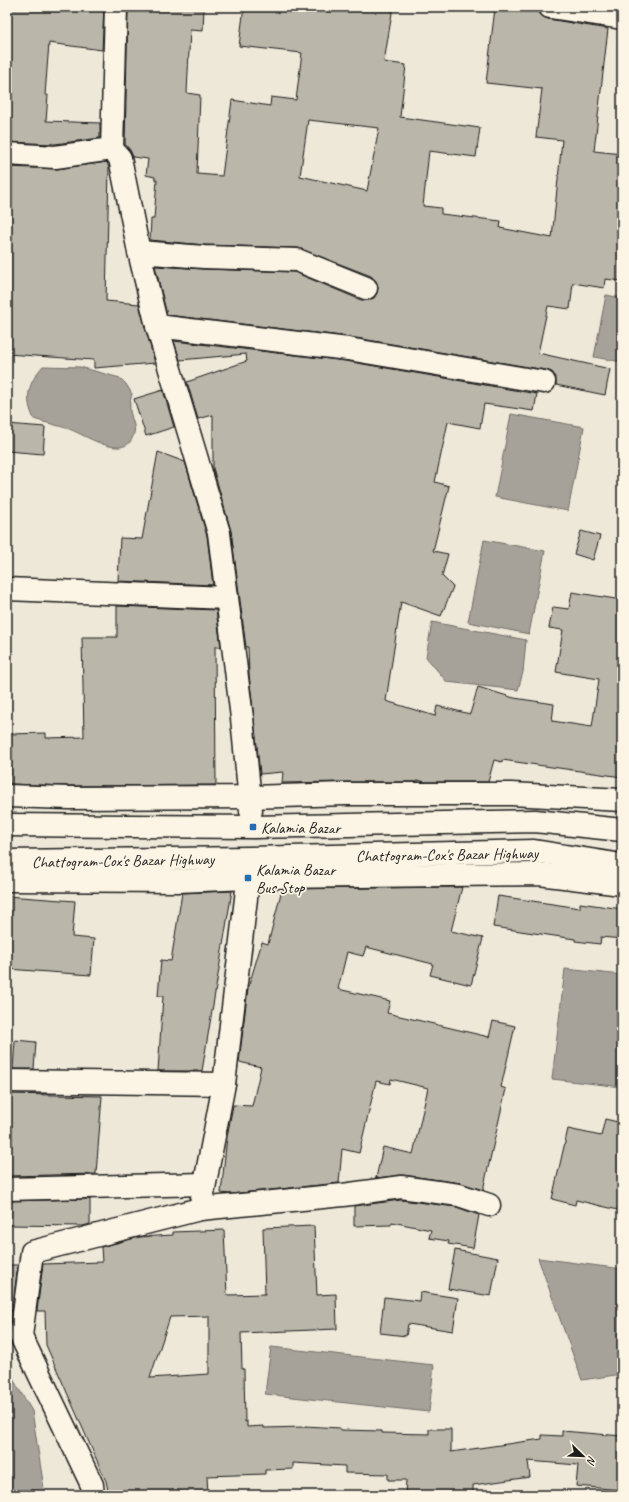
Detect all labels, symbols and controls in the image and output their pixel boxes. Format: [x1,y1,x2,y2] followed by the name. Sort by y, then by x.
[261,818,342,838] place label: Kalamia Bazar
[248,822,258,832] marker: Kalamia Bazar
[356,843,540,867] street label: Chattogram-Cox's Bazar Highway
[32,849,216,873] street label: Chattogram-Cox's Bazar Highway
[256,860,337,898] place label: Kalamia Bazar Bus Stop
[243,873,253,883] marker: Kalamia Bazar Bus Stop
[563,1436,603,1476] north arrow
[584,1454,600,1468] text: N

